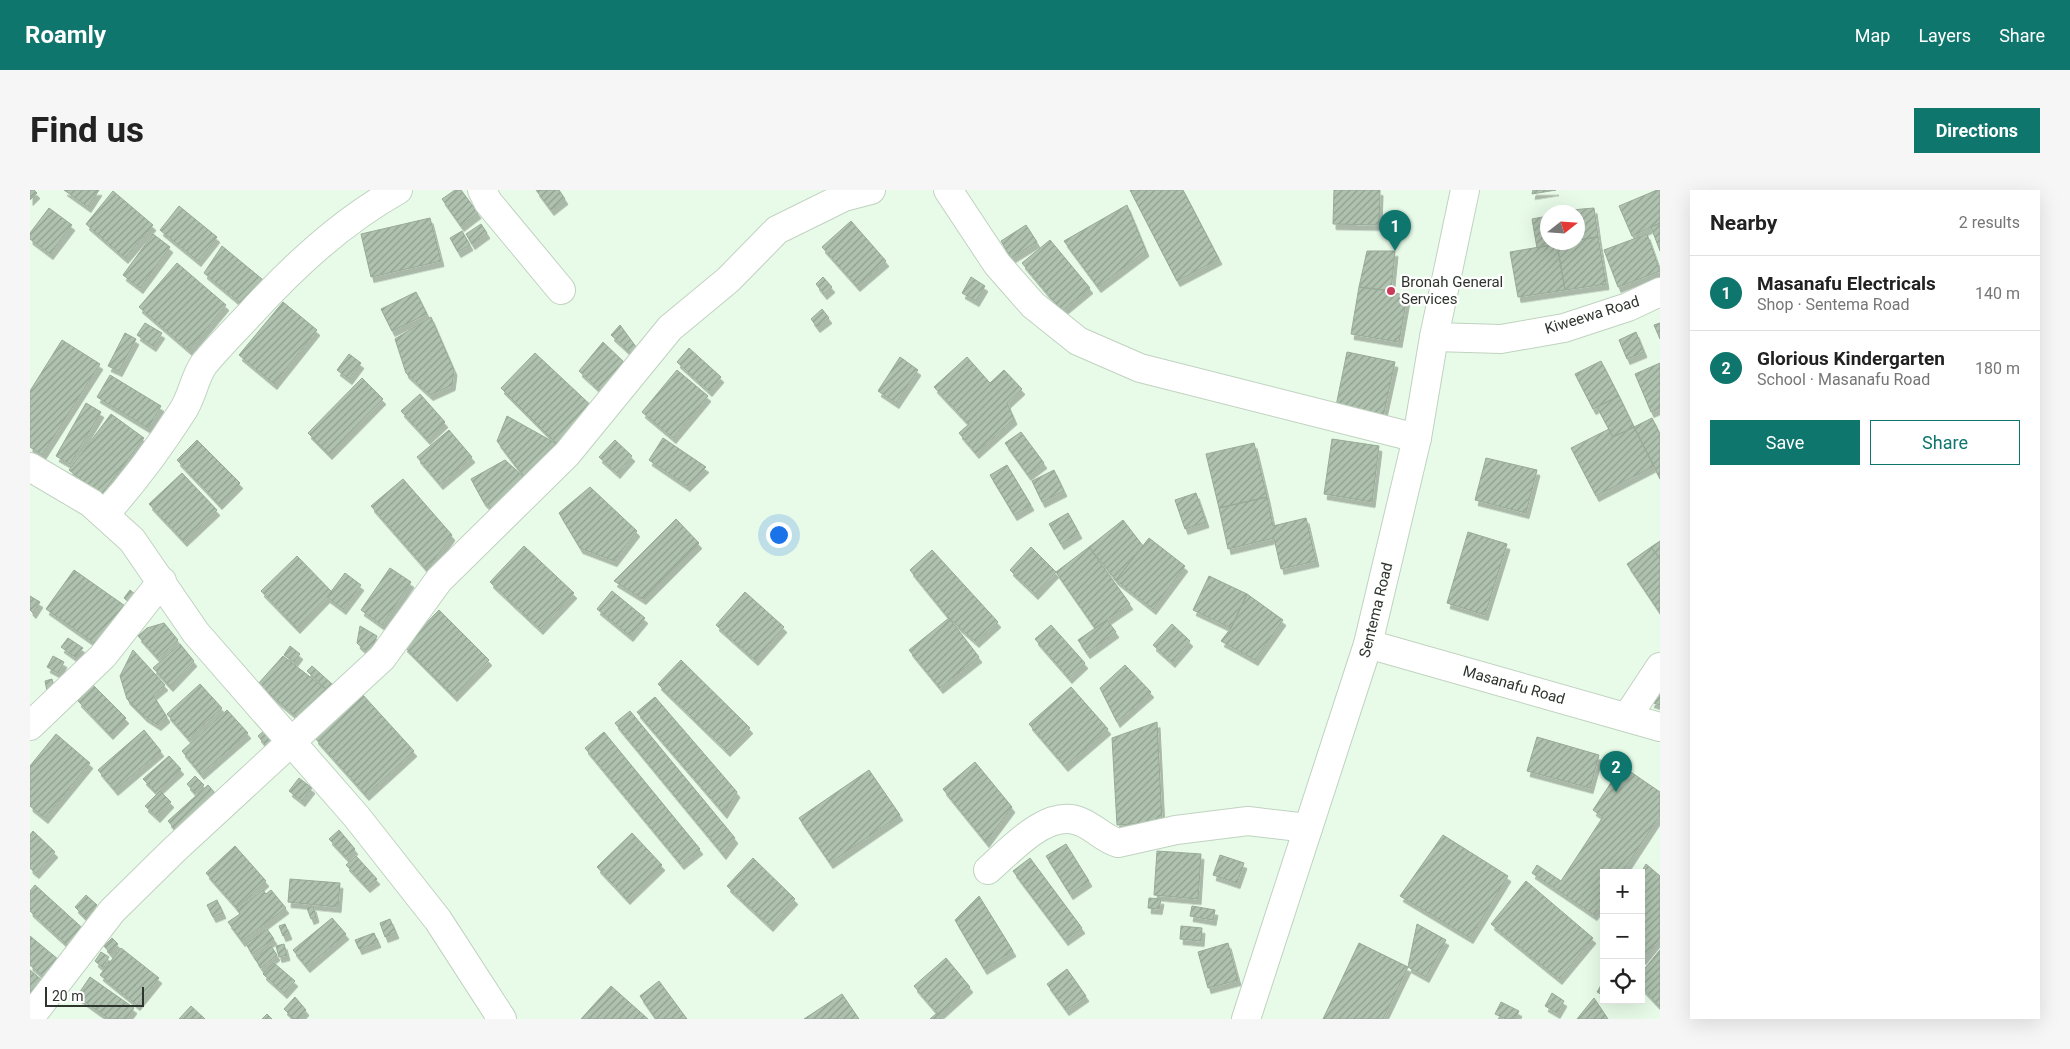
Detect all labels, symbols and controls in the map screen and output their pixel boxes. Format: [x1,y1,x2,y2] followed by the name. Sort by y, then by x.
[25,21,106,49] text: Roamly
[1855,25,1890,46] text: Map
[1918,25,1971,46] text: Layers
[1999,25,2045,46] text: Share
[1914,108,2040,153] button: Directions
[30,110,144,151] text: Find us
[1540,205,1585,250] north arrow
[1379,210,1411,251] pin: 1
[1710,211,1777,235] text: Nearby
[1959,213,2020,232] text: 2 results
[1757,272,1936,295] text: Masanafu Electricals
[1401,273,1503,308] place label: Bronah General Services
[1721,284,1731,303] text: 1
[1975,284,2020,303] text: 140 m
[1385,285,1397,297] marker: Bronah General Services
[1543,292,1641,338] street label: Kiweewa Road
[1757,295,1910,314] text: Shop · Sentema Road
[1757,347,1945,370] text: Glorious Kindergarten
[1721,359,1731,378] text: 2
[1975,359,2020,378] text: 180 m
[1757,370,1930,389] text: School · Masanafu Road
[1710,420,1860,465] button: Save
[1870,420,2020,465] button: Share
[766,522,792,548] your location
[1355,561,1397,659] street label: Sentema Road
[1461,662,1567,708] street label: Masanafu Road
[1600,751,1632,792] pin: 2
[1600,869,1645,1004] map controls
[1600,869,1645,914] button: +
[1600,914,1645,959] button: −
[1600,959,1645,1004] button: locate
[45,984,144,1007] scale bar
[52,988,84,1004] text: 20 m

